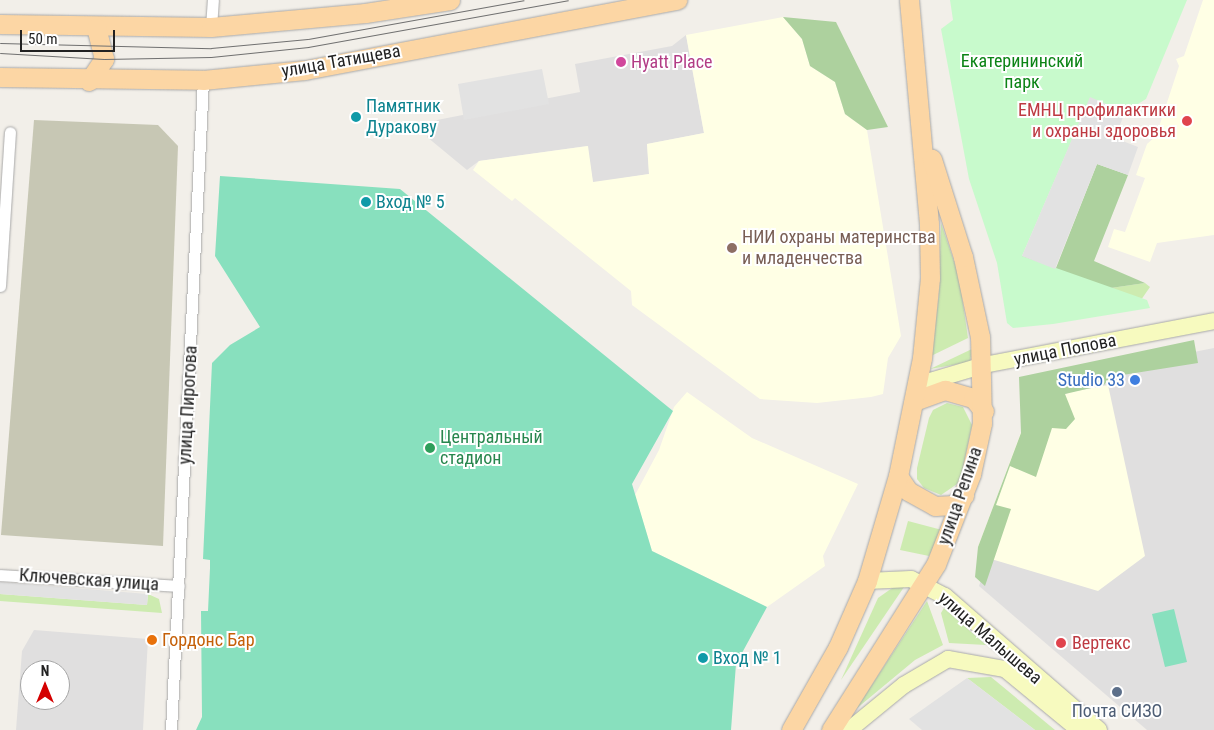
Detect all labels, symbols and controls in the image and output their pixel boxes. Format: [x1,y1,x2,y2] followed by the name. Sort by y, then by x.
[22,20,118,52] scale bar
[28,30,58,48] text: 50 m
[280,40,402,82] street label: улица Татищева
[631,51,712,73] place label: Hyatt Place
[961,51,1083,94] park label: Екатерининский парк
[615,56,627,68] marker: Hyatt Place
[366,96,441,138] place label: Памятник Дуракову
[1018,100,1176,142] place label: ЕМНЦ профилактики и охраны здоровья
[350,111,362,123] marker: Памятник Дуракову
[1180,114,1194,128] marker: ЕМНЦ профилактики и охраны здоровья
[376,191,445,213] place label: Вход № 5
[360,196,372,208] marker: Вход № 5
[742,227,936,270] place label: НИИ охраны материнства и младенчества
[726,242,738,254] marker: НИИ охраны материнства и младенчества
[1012,329,1118,371] street label: улица Попова
[174,345,202,465] street label: улица Пирогова
[1058,369,1125,391] place label: Studio 33
[1129,374,1141,386] marker: Studio 33
[440,427,543,469] place label: Центральный стадион
[424,442,436,454] marker: Центральный стадион
[933,444,987,548] street label: улица Репина
[18,564,160,596] street label: Ключевская улица
[934,587,1046,689] street label: улица Малышева
[162,629,255,651] place label: Гордонc Бар
[1072,632,1131,654] place label: Вертекс
[146,634,158,646] marker: Гордонc Бар
[1054,636,1068,650] marker: Вертекс
[713,647,782,669] place label: Вход № 1
[697,652,709,664] marker: Вход № 1
[20,660,70,710] north arrow
[41,663,49,679] text: N
[1111,686,1123,698] marker: Почта СИЗО
[1072,700,1162,722] place label: Почта СИЗО

